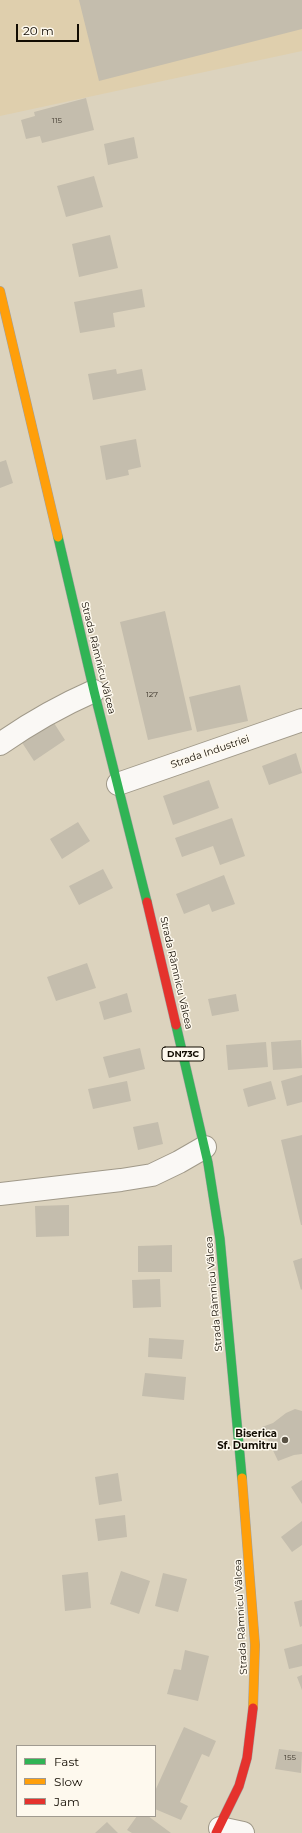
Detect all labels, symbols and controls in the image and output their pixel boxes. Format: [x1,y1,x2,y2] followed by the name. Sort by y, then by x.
[18,16,81,42] scale bar
[23,23,54,38] text: 20 m
[52,116,62,126] house number: 115
[78,601,118,715] street label: Strada Râmnicu Vâlcea
[146,690,158,700] house number: 127
[169,733,251,771] street label: Strada Industriei
[157,915,195,1031] street label: Strada Râmnicu Vâlcea
[162,1047,204,1061] road number: DN73C
[203,1236,225,1352] street label: Strada Râmnicu Vâlcea
[217,1428,277,1452] place label: Biserica Sf. Dumitru
[280,1435,290,1445] marker: Biserica Sf. Dumitru
[232,1559,250,1675] street label: Strada Râmnicu Vâlcea
[16,1745,156,1817] legend
[284,1753,296,1763] house number: 155
[54,1754,79,1769] text: Fast
[54,1774,83,1789] text: Slow
[54,1794,80,1809] text: Jam

